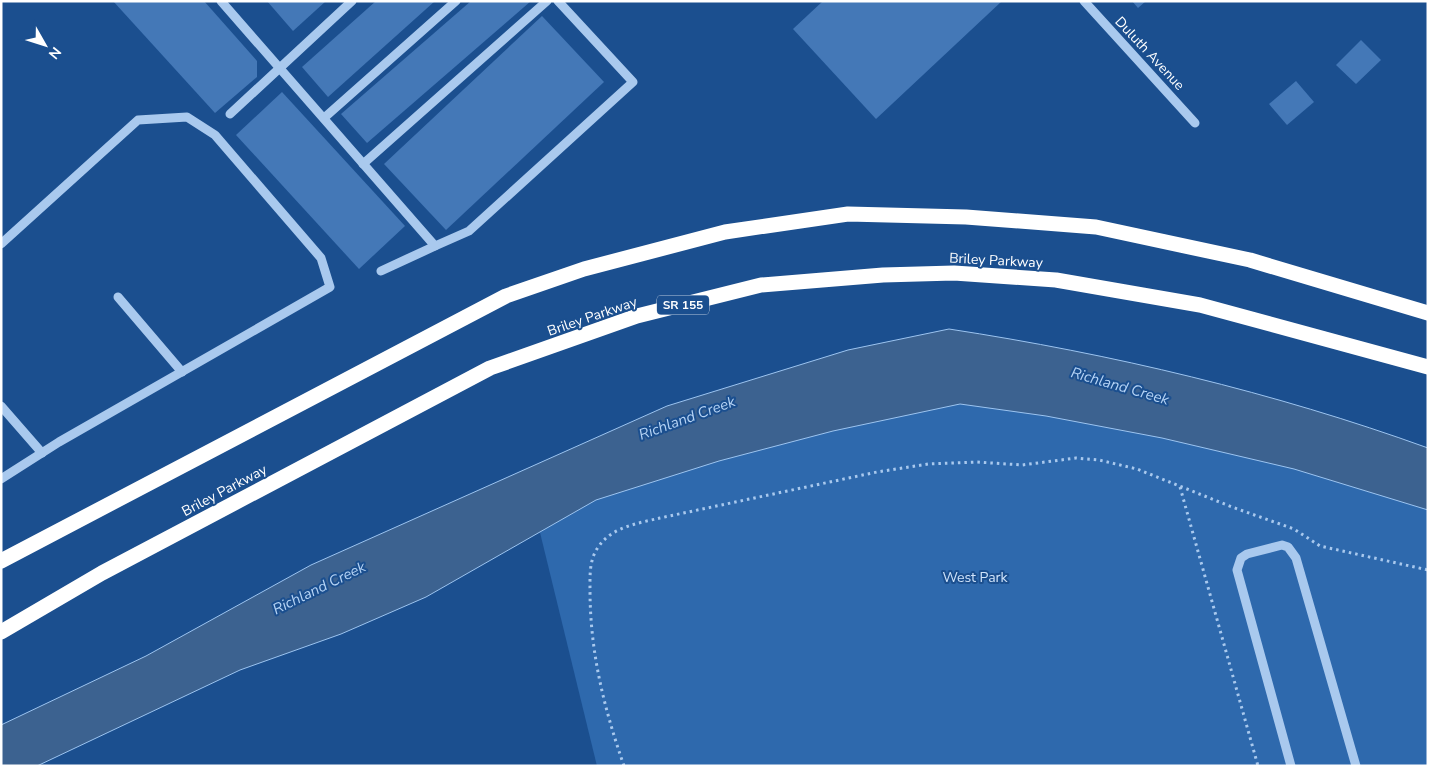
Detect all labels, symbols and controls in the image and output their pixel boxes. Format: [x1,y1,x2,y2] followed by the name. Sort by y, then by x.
[1111,12,1189,94] street label: Duluth Avenue
[20,20,70,70] north arrow
[44,43,65,63] text: N
[949,249,1044,272] street label: Briley Parkway
[545,292,640,341] street label: Briley Parkway
[657,296,709,314] road number: SR 155
[1069,362,1172,410] water label: Richland Creek
[636,391,738,445] water label: Richland Creek
[178,460,271,521] street label: Briley Parkway
[269,557,369,619] water label: Richland Creek
[942,568,1009,587] park label: West Park

